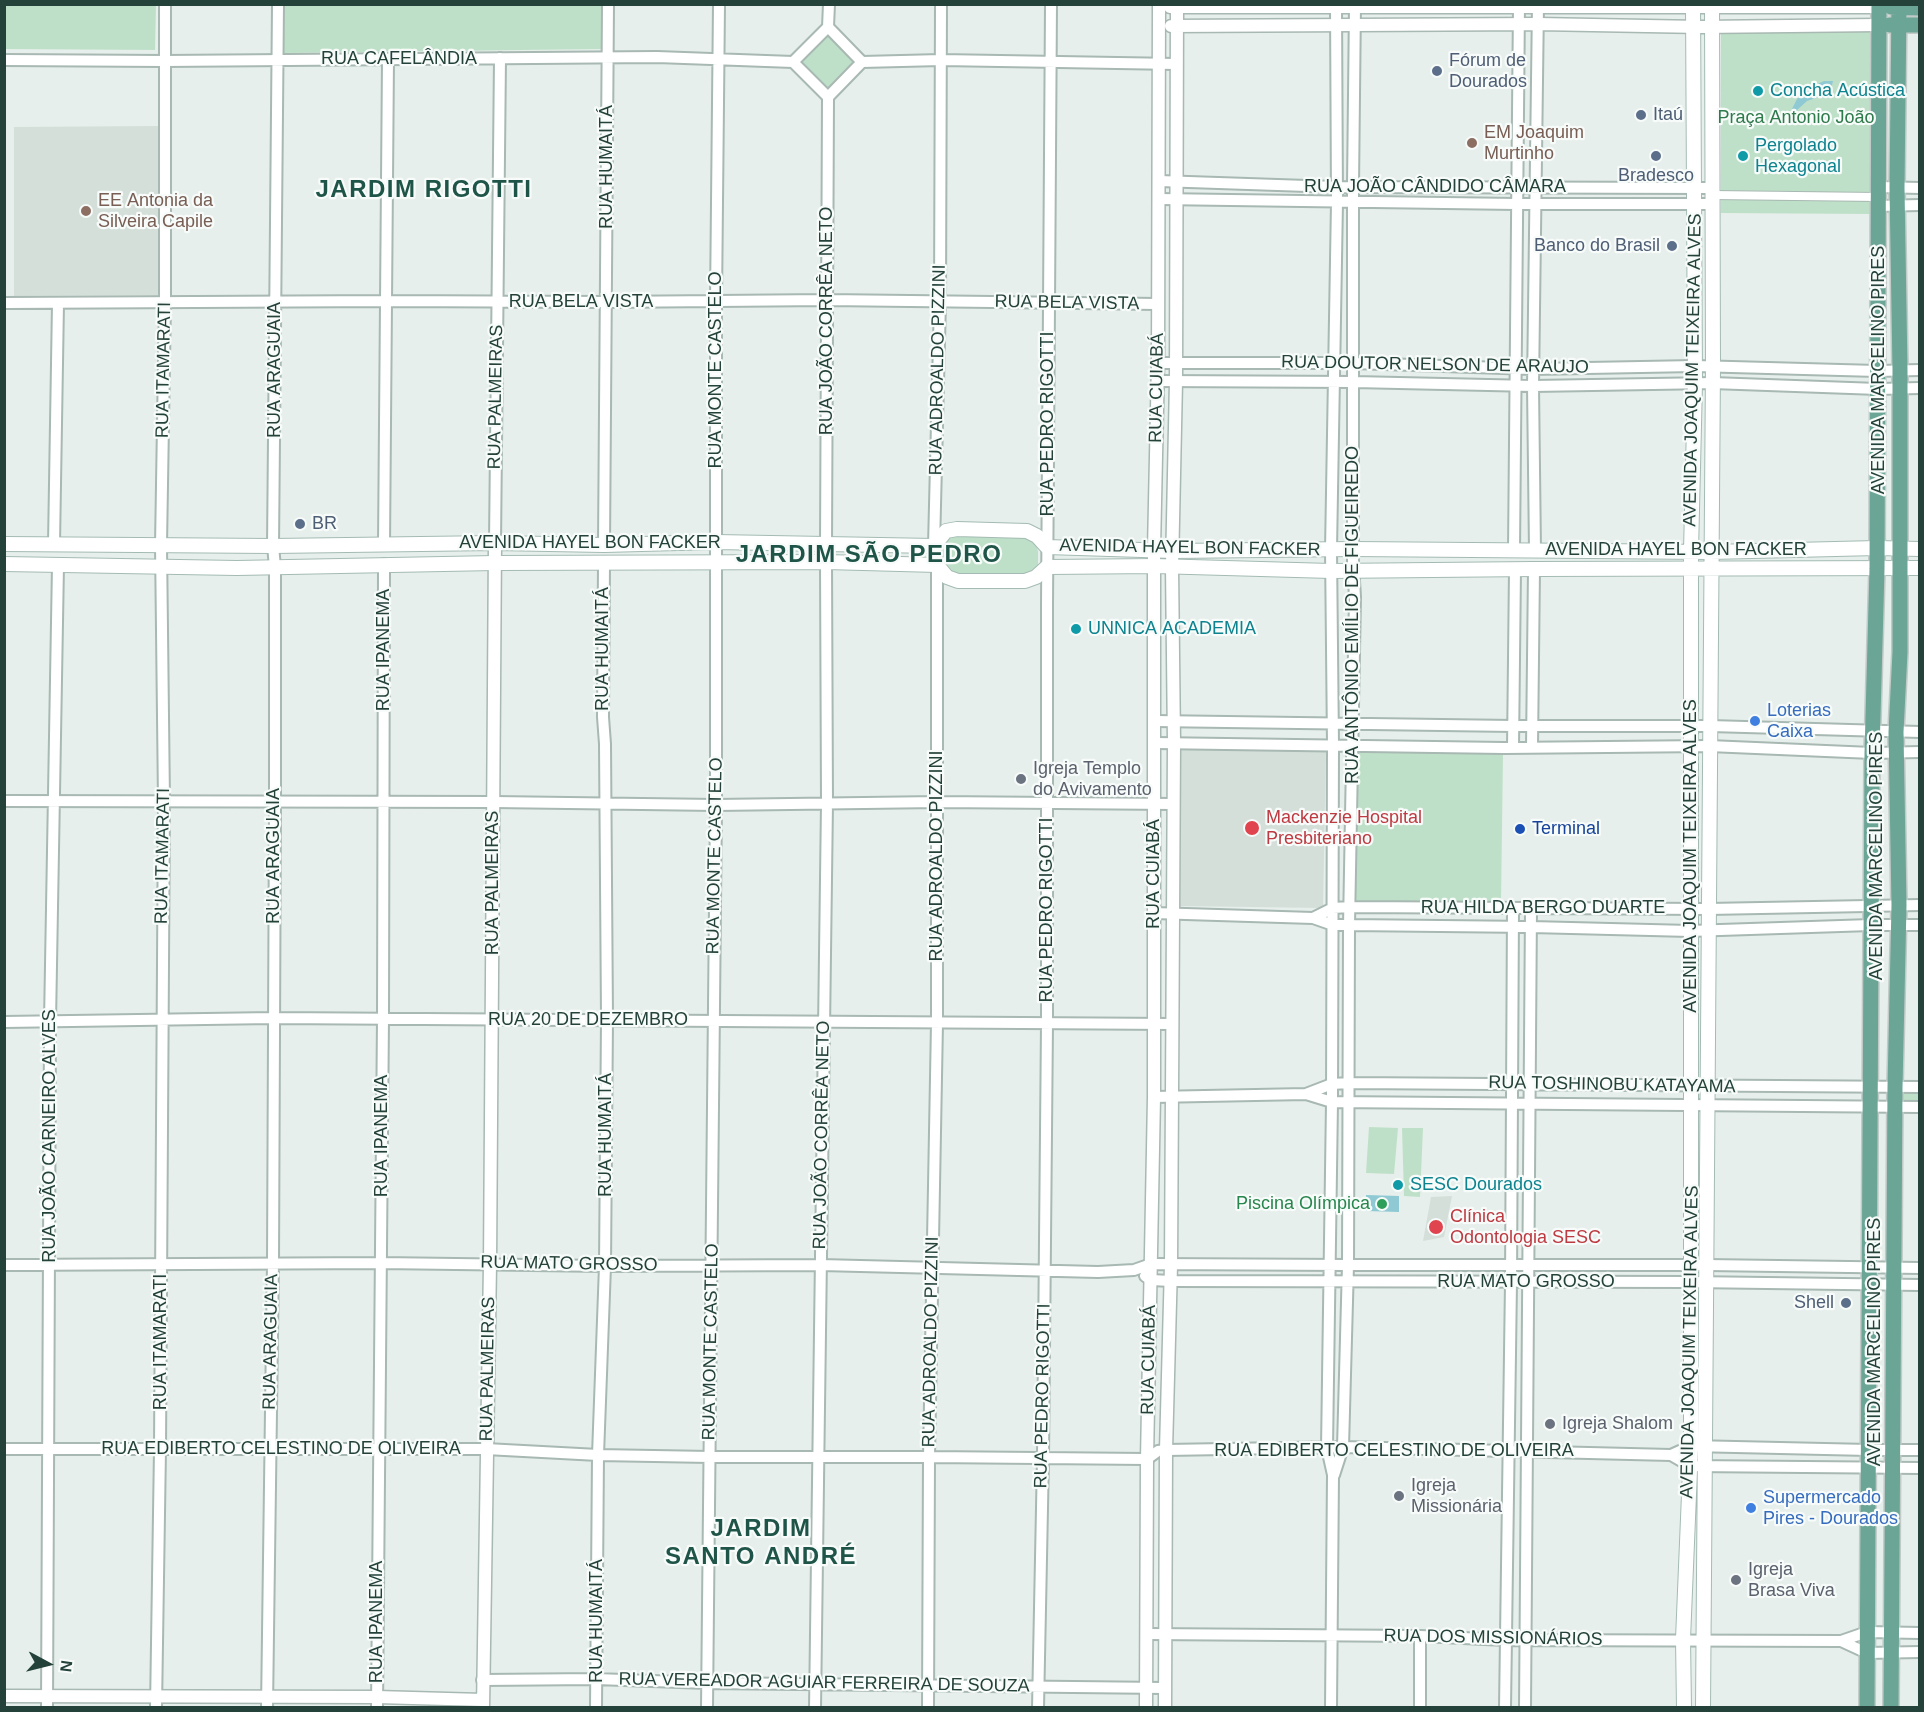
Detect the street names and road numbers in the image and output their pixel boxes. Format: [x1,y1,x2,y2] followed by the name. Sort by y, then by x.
[321,48,477,70] street label: RUA CAFELÂNDIA
[596,105,618,229] street label: RUA HUMAITÁ
[1304,176,1566,198] street label: RUA JOÃO CÂNDIDO CÂMARA
[816,207,838,435] street label: RUA JOÃO CORRÊA NETO
[1679,213,1707,527] street label: AVENIDA JOAQUIM TEIXEIRA ALVES
[1868,246,1890,494] street label: AVENIDA MARCELINO PIRES
[925,264,951,476] street label: RUA ADROALDO PIZZINI
[705,271,727,469] street label: RUA MONTE CASTELO
[509,291,653,313] street label: RUA BELA VISTA
[994,291,1140,315] street label: RUA BELA VISTA
[152,302,176,438] street label: RUA ITAMARATI
[264,302,286,438] street label: RUA ARAGUAIA
[484,324,508,470] street label: RUA PALMEIRAS
[1037,331,1059,517] street label: RUA PEDRO RIGOTTI
[1145,333,1169,443] street label: RUA CUIABÁ
[1281,352,1589,378] street label: RUA DOUTOR NELSON DE ARAUJO
[1342,446,1364,784] street label: RUA ANTÔNIO EMÍLIO DE FIGUEIREDO
[459,532,721,554] street label: AVENIDA HAYEL BON FACKER
[1059,535,1321,561] street label: AVENIDA HAYEL BON FACKER
[1545,539,1807,561] street label: AVENIDA HAYEL BON FACKER
[592,587,614,711] street label: RUA HUMAITÁ
[373,589,395,711] street label: RUA IPANEMA
[1680,699,1702,1013] street label: AVENIDA JOAQUIM TEIXEIRA ALVES
[1866,732,1888,980] street label: AVENIDA MARCELINO PIRES
[926,750,948,962] street label: RUA ADROALDO PIZZINI
[702,757,728,955] street label: RUA MONTE CASTELO
[151,788,175,924] street label: RUA ITAMARATI
[263,788,285,924] street label: RUA ARAGUAIA
[482,811,504,955] street label: RUA PALMEIRAS
[1036,817,1058,1003] street label: RUA PEDRO RIGOTTI
[1143,819,1165,929] street label: RUA CUIABÁ
[1421,897,1665,919] street label: RUA HILDA BERGO DUARTE
[39,1009,61,1263] street label: RUA JOÃO CARNEIRO ALVES
[488,1009,688,1031] street label: RUA 20 DE DEZEMBRO
[809,1020,835,1250] street label: RUA JOÃO CORRÊA NETO
[1488,1072,1736,1098] street label: RUA TOSHINOBU KATAYAMA
[595,1073,617,1197] street label: RUA HUMAITÁ
[371,1075,393,1197] street label: RUA IPANEMA
[1676,1185,1704,1499] street label: AVENIDA JOAQUIM TEIXEIRA ALVES
[1864,1218,1886,1466] street label: AVENIDA MARCELINO PIRES
[918,1236,944,1448] street label: RUA ADROALDO PIZZINI
[698,1243,724,1441] street label: RUA MONTE CASTELO
[480,1252,658,1276] street label: RUA MATO GROSSO
[1437,1271,1615,1293] street label: RUA MATO GROSSO
[150,1274,172,1410] street label: RUA ITAMARATI
[259,1274,283,1410] street label: RUA ARAGUAIA
[476,1296,500,1442] street label: RUA PALMEIRAS
[1031,1303,1055,1489] street label: RUA PEDRO RIGOTTI
[1137,1305,1161,1415] street label: RUA CUIABÁ
[101,1438,461,1460] street label: RUA EDIBERTO CELESTINO DE OLIVEIRA
[1214,1440,1574,1462] street label: RUA EDIBERTO CELESTINO DE OLIVEIRA
[586,1559,608,1683] street label: RUA HUMAITÁ
[366,1561,388,1683] street label: RUA IPANEMA
[1383,1625,1603,1651] street label: RUA DOS MISSIONÁRIOS
[618,1669,1030,1697] street label: RUA VEREADOR AGUIAR FERREIRA DE SOUZA

